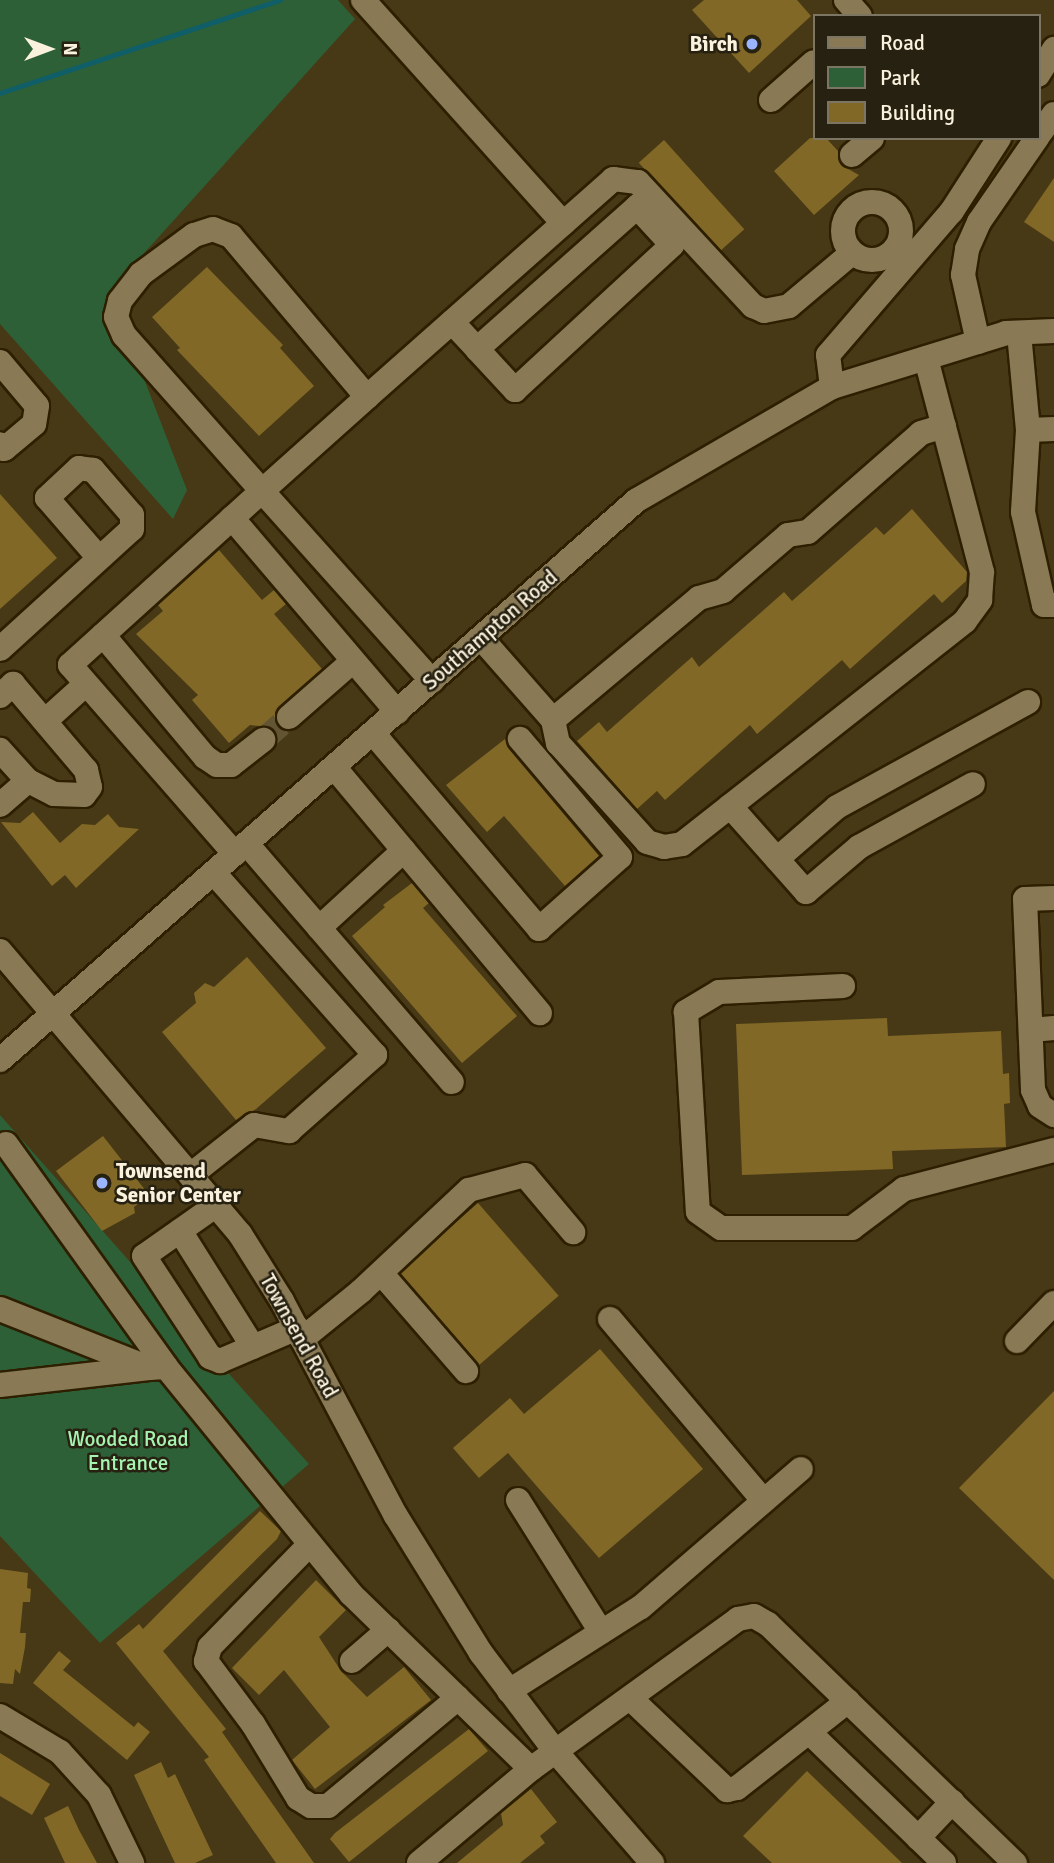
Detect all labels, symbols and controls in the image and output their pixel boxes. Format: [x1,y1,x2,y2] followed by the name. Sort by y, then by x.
[14,14,84,84] north arrow
[813,14,1040,140] legend
[880,30,925,56] text: Road
[689,31,738,57] place label: Birch
[744,36,760,52] marker: Birch
[58,42,82,56] text: N
[880,65,920,91] text: Park
[880,100,955,126] text: Building
[417,565,563,695] street label: Southampton Road
[116,1158,241,1208] place label: Townsend Senior Center
[94,1175,110,1191] marker: Townsend Senior Center
[255,1270,343,1402] street label: Townsend Road
[67,1426,189,1476] park label: Wooded Road Entrance

